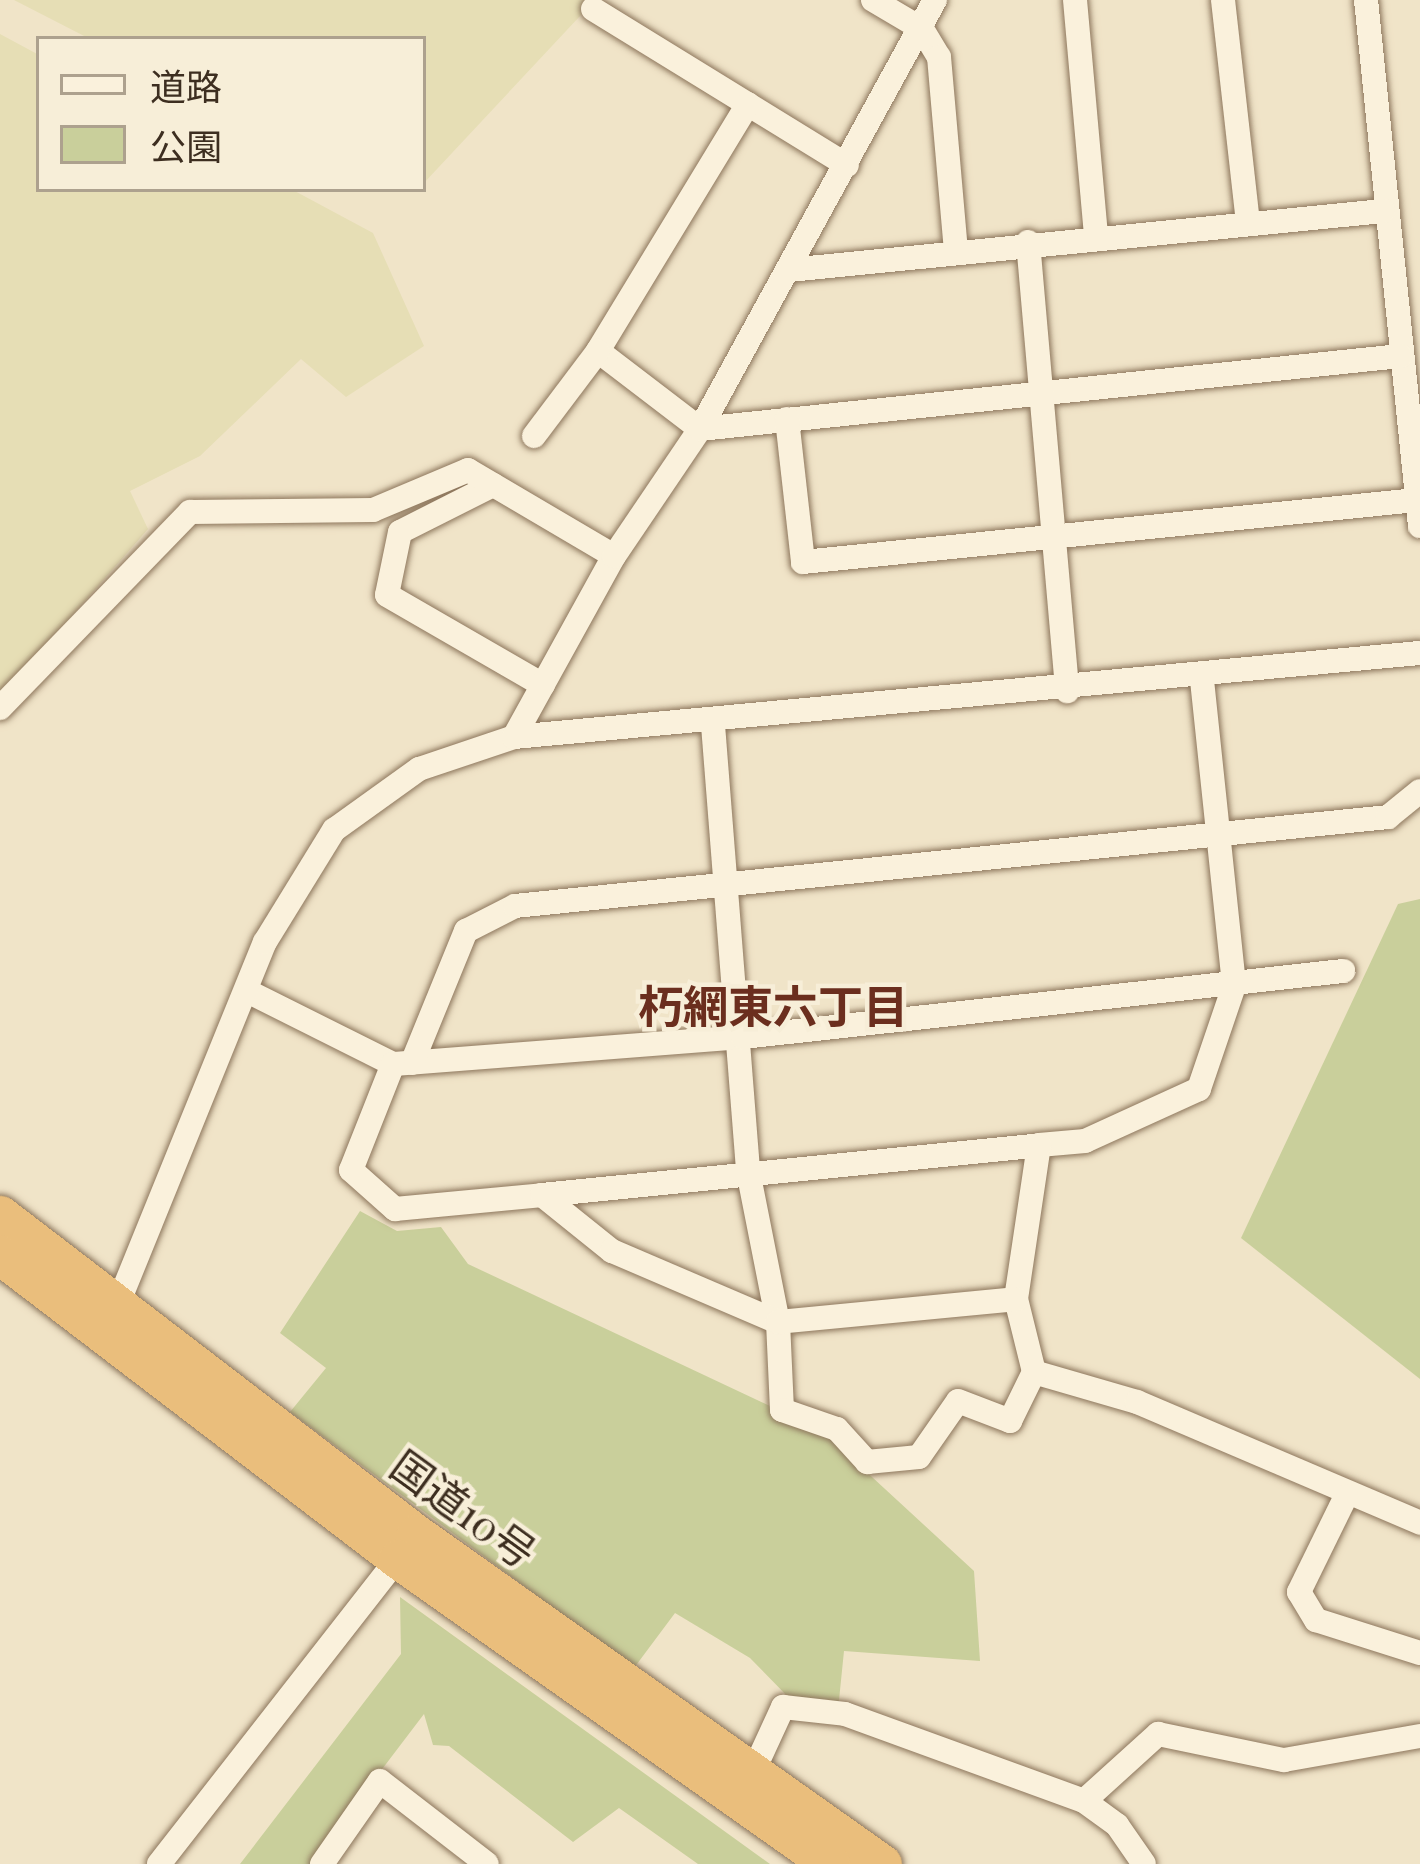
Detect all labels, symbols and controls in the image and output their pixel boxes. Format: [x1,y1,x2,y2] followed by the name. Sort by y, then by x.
[36,36,426,192] legend
[150,61,222,109] text: 道路
[150,121,222,169] text: 公園
[638,978,908,1032] district label: 朽網東六丁目
[382,1439,546,1577] street label: 国道10号

